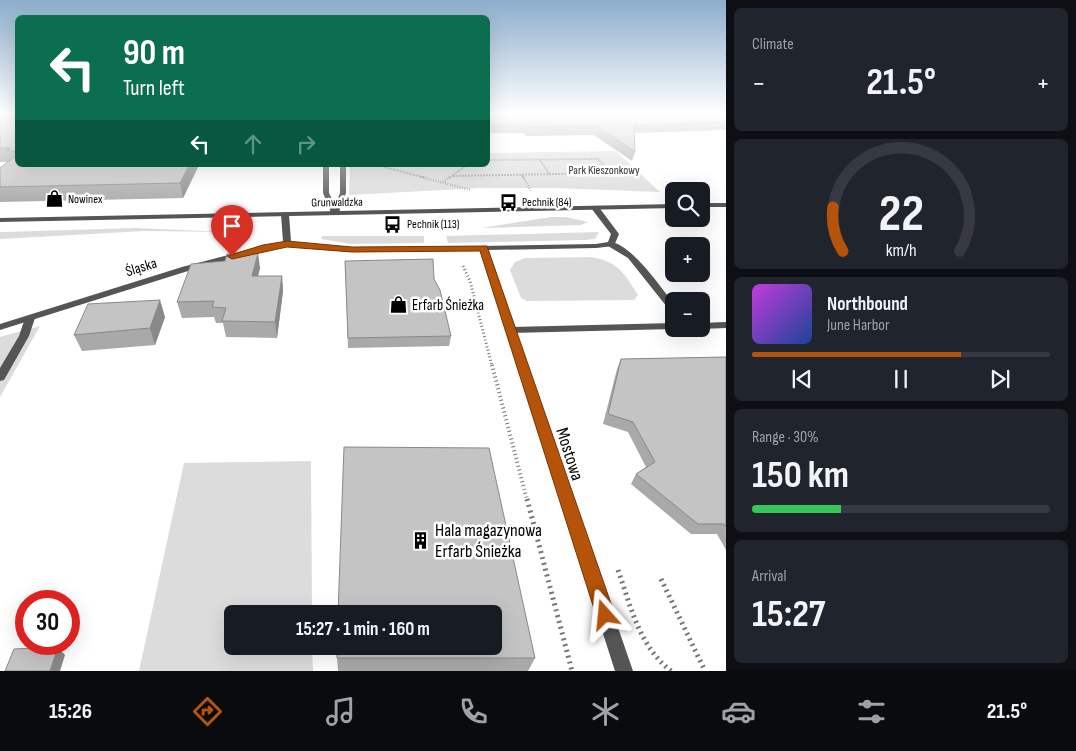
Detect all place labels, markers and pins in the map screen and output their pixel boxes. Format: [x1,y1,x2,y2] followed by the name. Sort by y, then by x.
[44,189,64,209] shop icon: Nowinex
[68,192,103,207] place label: Nowinex
[498,192,518,212] bus stop icon: Pechnik (84)
[522,195,571,210] place label: Pechnik (84)
[211,205,253,256] pin
[383,214,403,234] bus stop icon: Pechnik (113)
[407,217,459,232] place label: Pechnik (113)
[388,295,408,315] shop icon: Erfarb Śnieżka
[412,296,484,315] place label: Erfarb Śnieżka
[435,520,542,562] place label: Hala magazynowa Erfarb Śnieżka
[411,530,431,550] building icon: Hala magazynowa Erfarb Śnieżka

